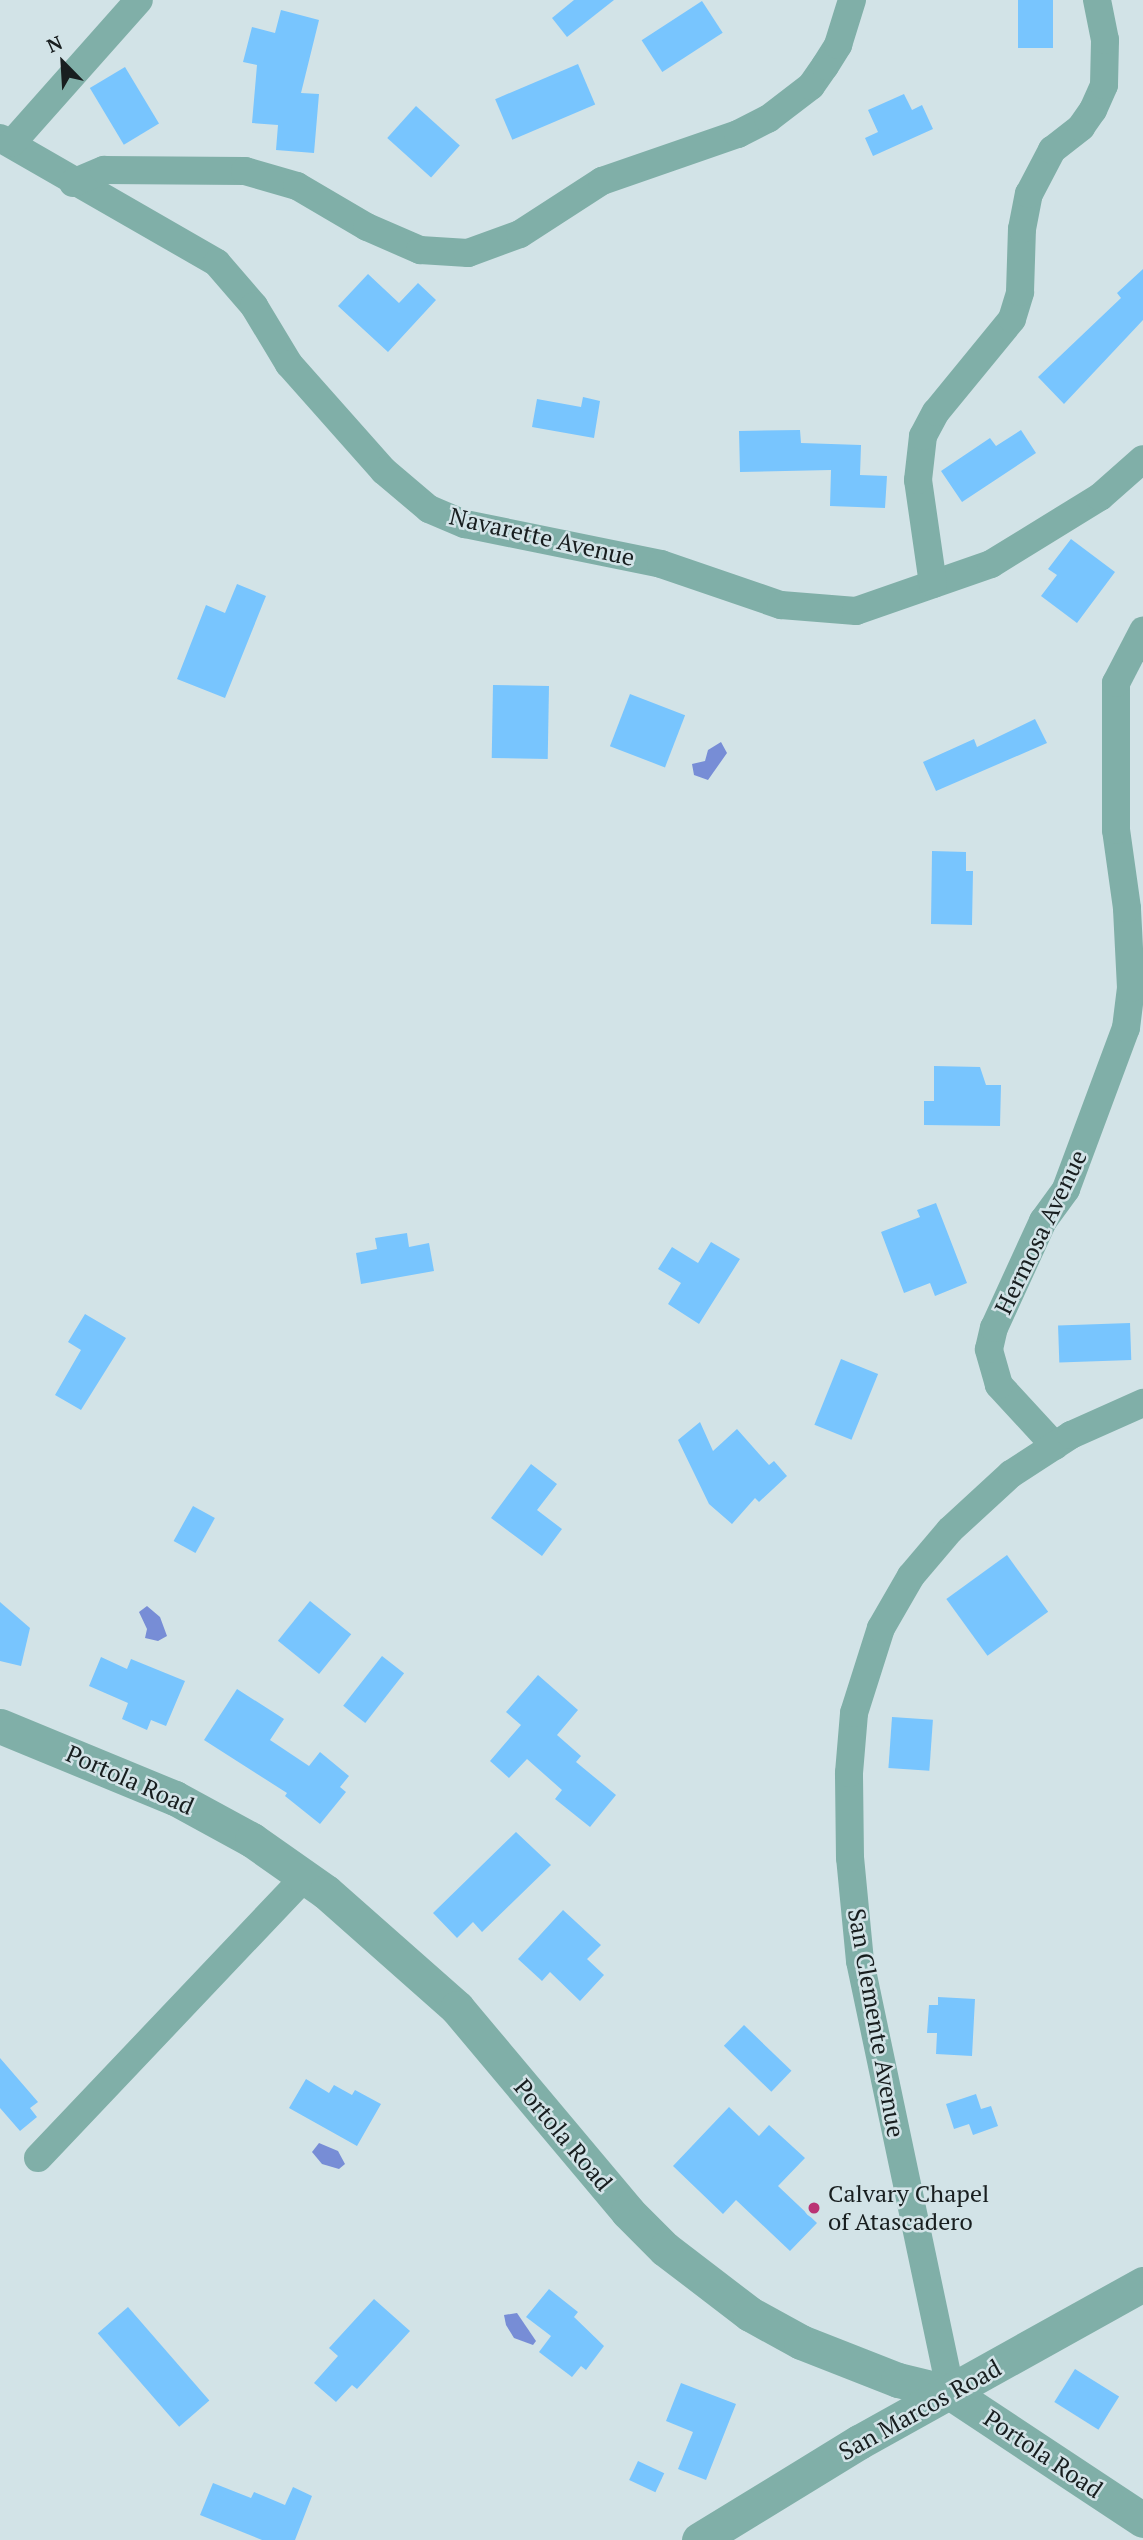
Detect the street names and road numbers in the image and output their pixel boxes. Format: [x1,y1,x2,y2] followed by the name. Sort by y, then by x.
[446,502,638,572] street label: Navarette Avenue
[989,1145,1093,1319] street label: Hermosa Avenue
[62,1739,198,1821] street label: Portola Road
[842,1906,910,2140] street label: San Clemente Avenue
[508,2073,618,2197] street label: Portola Road
[834,2354,1006,2466] street label: San Marcos Road
[978,2404,1108,2504] street label: Portola Road

